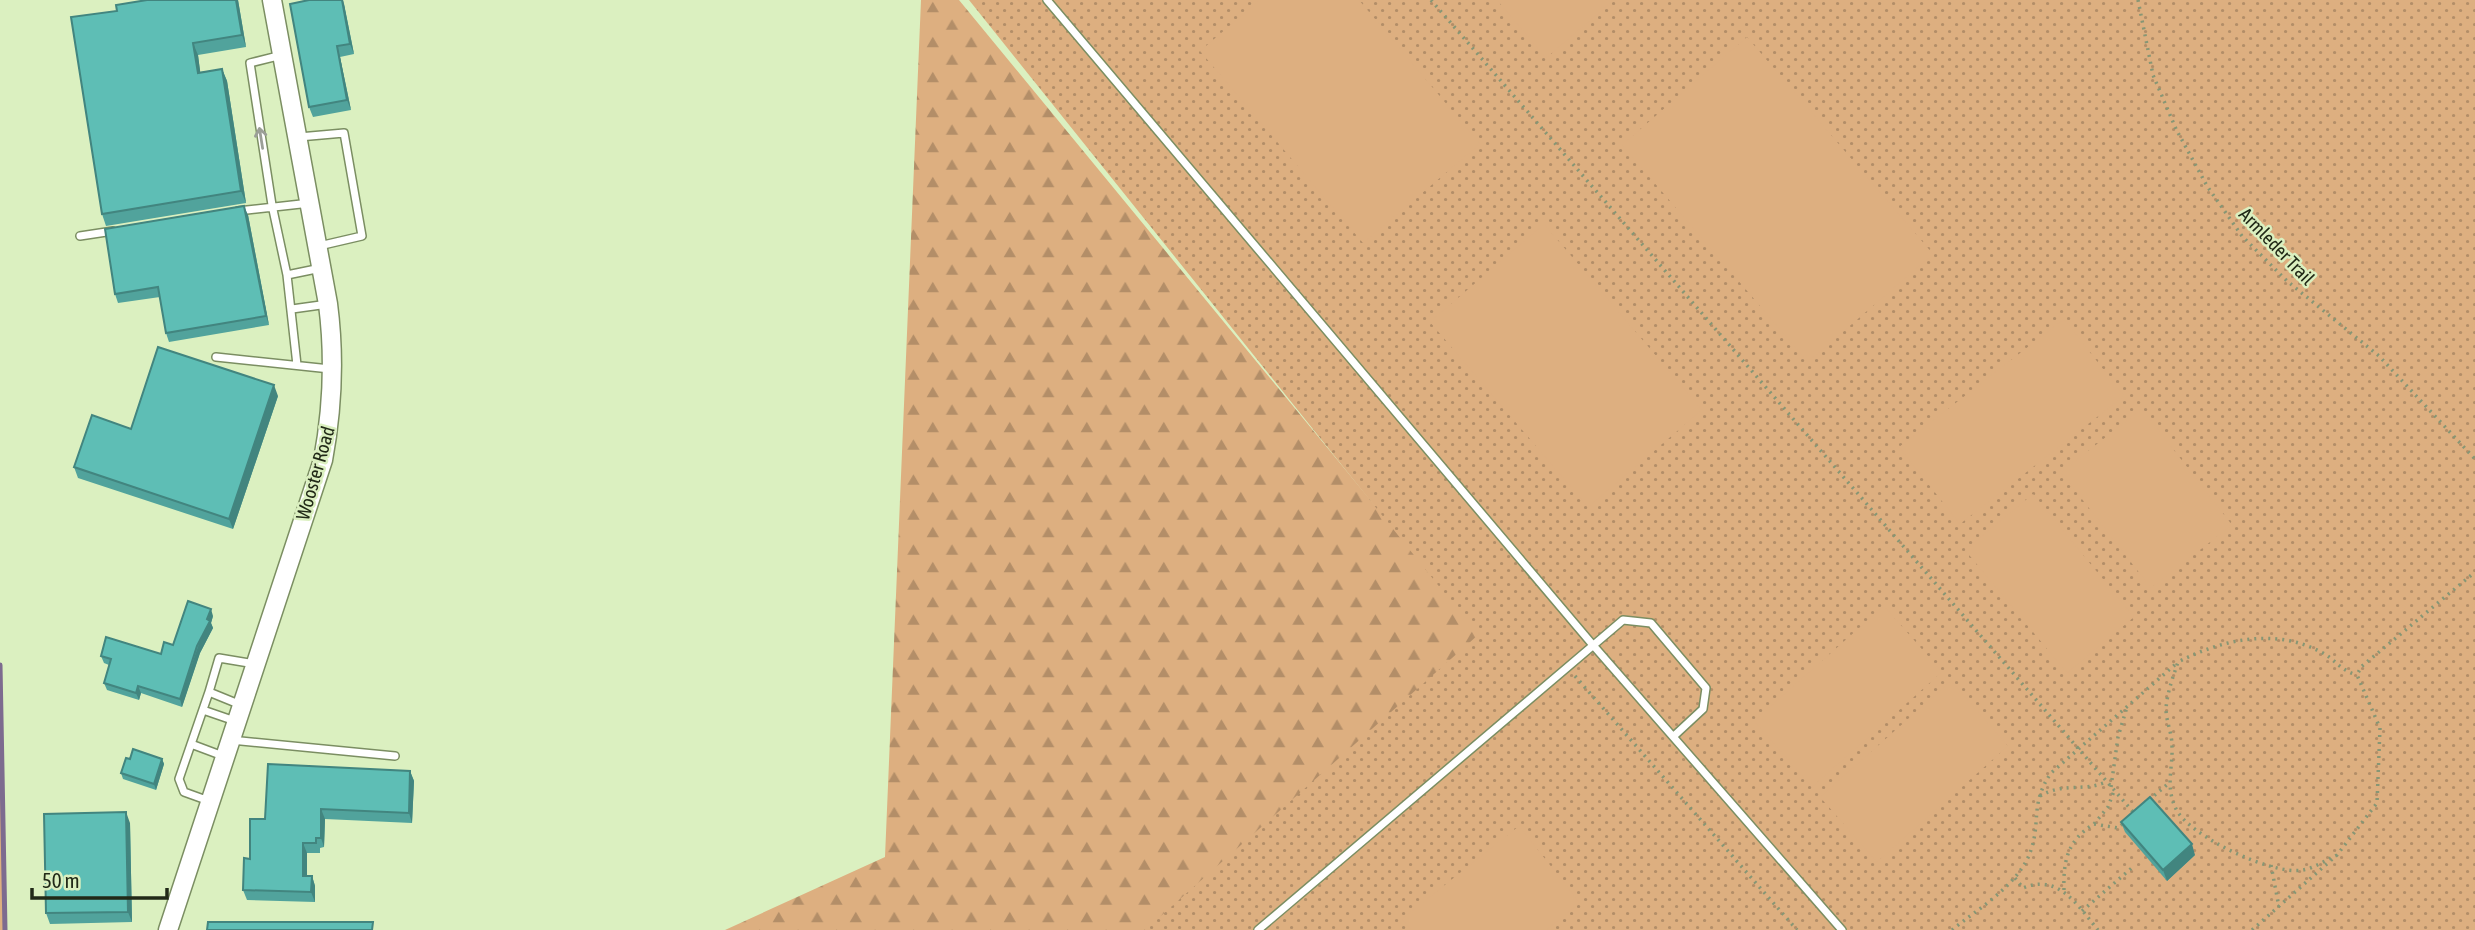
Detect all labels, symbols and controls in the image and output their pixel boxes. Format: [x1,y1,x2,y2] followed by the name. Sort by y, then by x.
[254,127,267,150] one-way arrow
[2235,203,2319,289] street label: Armleder Trail
[291,424,339,522] street label: Wooster Road
[32,856,166,900] scale bar
[42,868,80,892] text: 50 m

